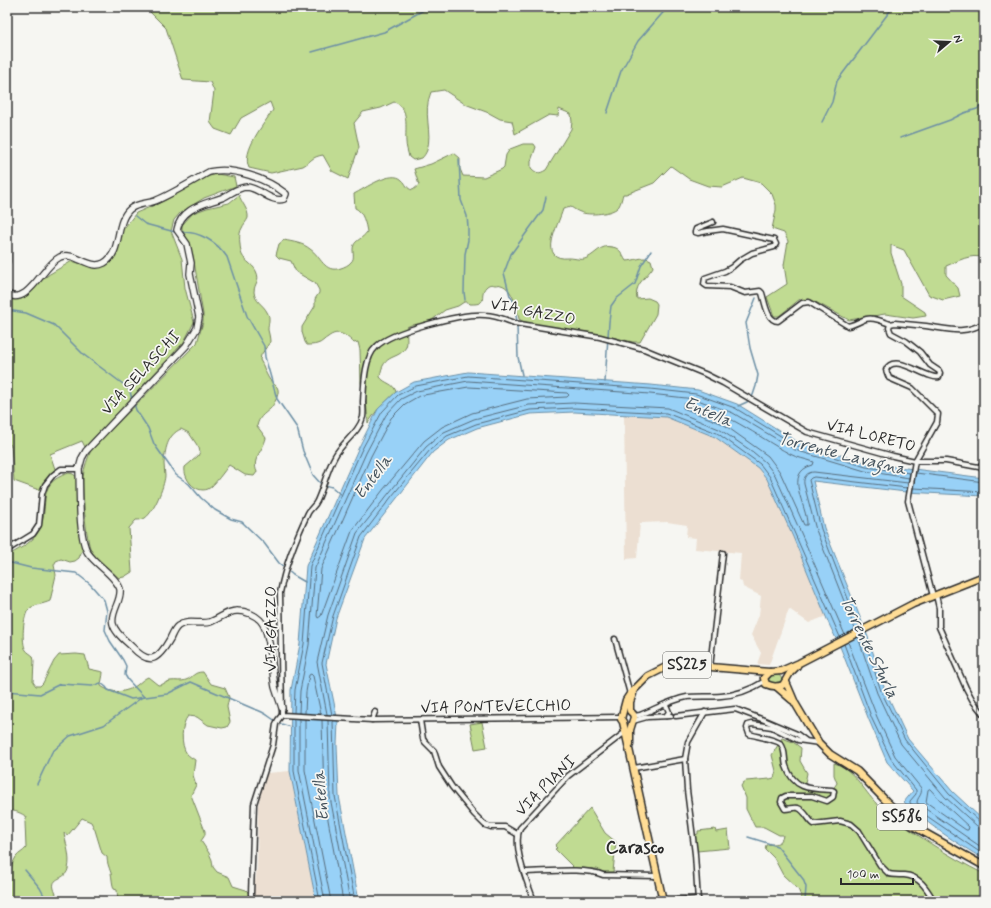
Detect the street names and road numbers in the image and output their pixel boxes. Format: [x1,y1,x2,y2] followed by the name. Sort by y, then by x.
[489,293,577,331] street label: VIA GAZZO
[96,326,186,420] street label: VIA SELASCHI
[824,415,918,457] street label: VIA LORETO
[261,586,282,672] street label: VIA GAZZO
[663,652,711,678] road number: SS225
[421,695,571,719] street label: VIA PONTEVECCHIO
[511,751,581,821] street label: VIA PIANI
[877,804,927,830] road number: SS586

